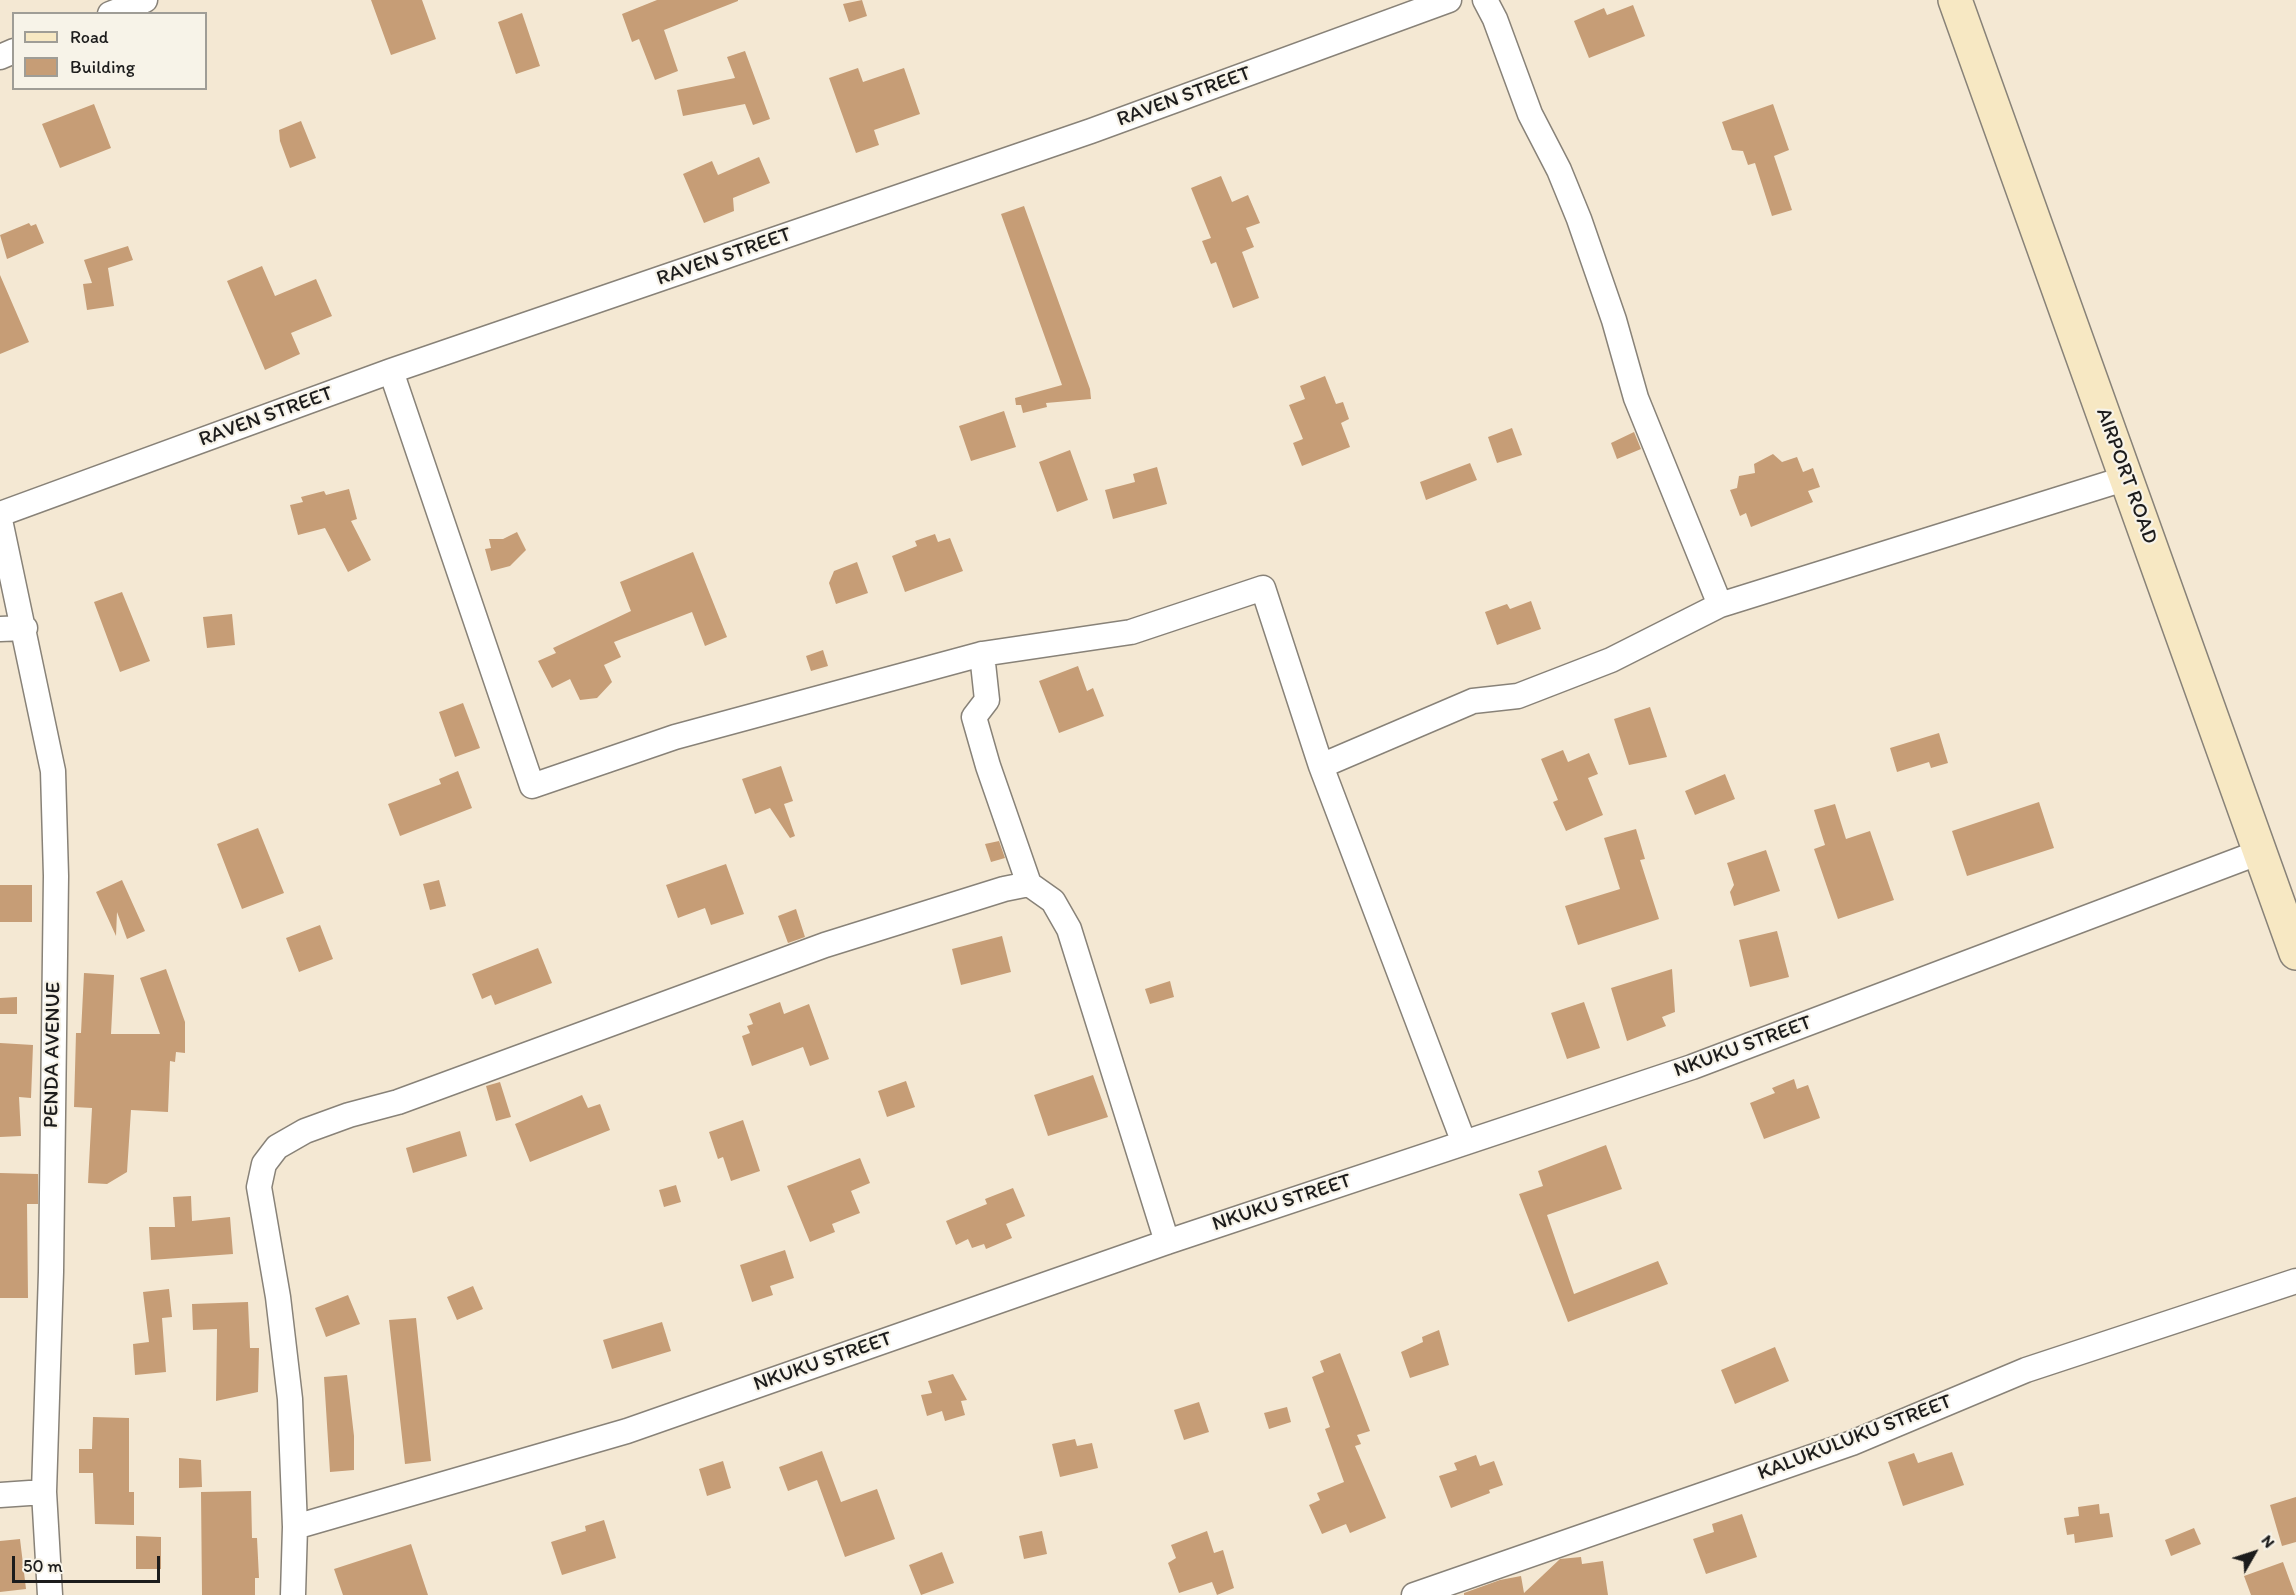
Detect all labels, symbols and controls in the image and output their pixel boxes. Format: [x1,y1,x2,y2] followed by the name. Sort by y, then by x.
[12,12,207,90] legend
[70,26,109,48] text: Road
[70,56,135,78] text: Building
[1114,61,1254,133] street label: RAVEN STREET
[653,222,795,292] street label: RAVEN STREET
[196,381,336,453] street label: RAVEN STREET
[2090,405,2162,547] street label: AIRPORT ROAD
[39,982,67,1128] street label: PENDA AVENUE
[1671,1010,1815,1084] street label: NKUKU STREET
[1209,1169,1355,1237] street label: NKUKU STREET
[750,1326,896,1398] street label: NKUKU STREET
[1754,1389,1956,1487] street label: KALUKULUKU STREET
[2224,1523,2284,1583] north arrow
[2258,1531,2279,1552] text: N
[15,1544,164,1582] scale bar
[23,1555,63,1577] text: 50 m

